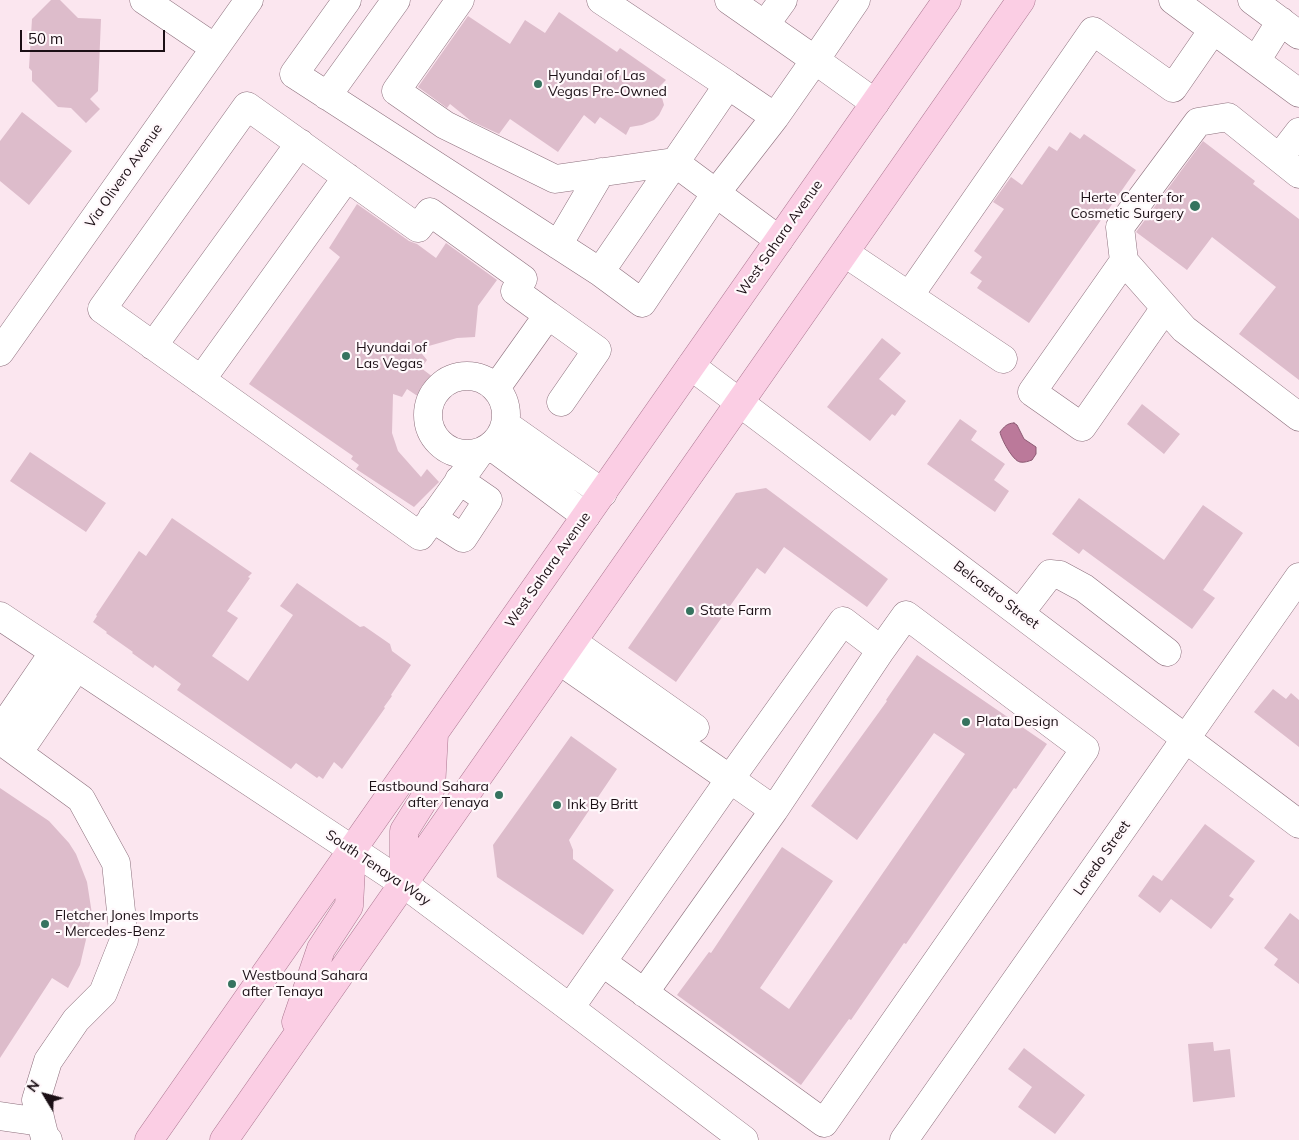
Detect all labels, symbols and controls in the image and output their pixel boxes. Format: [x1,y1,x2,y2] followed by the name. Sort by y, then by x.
[22,20,168,52] scale bar
[28,29,63,48] text: 50 m
[548,68,667,100] place label: Hyundai of Las Vegas Pre-Owned
[532,78,544,90] marker: Hyundai of Las Vegas Pre-Owned
[82,121,166,231] street label: Via Olivero Avenue
[734,177,826,299] street label: West Sahara Avenue
[1070,190,1184,222] place label: Herte Center for Cosmetic Surgery
[1188,199,1202,213] marker: Herte Center for Cosmetic Surgery
[356,340,427,372] place label: Hyundai of Las Vegas
[340,350,352,362] marker: Hyundai of Las Vegas
[502,509,594,631] street label: West Sahara Avenue
[950,557,1042,633] street label: Belcastro Street
[700,603,771,619] place label: State Farm
[684,605,696,617] marker: State Farm
[976,714,1059,730] place label: Plata Design
[960,716,972,728] marker: Plata Design
[369,779,489,812] place label: Eastbound Sahara after Tenaya
[493,789,505,801] marker: Eastbound Sahara after Tenaya
[567,797,638,813] place label: Ink By Britt
[551,799,563,811] marker: Ink By Britt
[1070,817,1134,899] street label: Laredo Street
[322,827,434,909] street label: South Tenaya Way
[55,908,199,940] place label: Fletcher Jones Imports - Mercedes-Benz
[39,918,51,930] marker: Fletcher Jones Imports - Mercedes-Benz
[242,968,368,1000] place label: Westbound Sahara after Tenaya
[226,978,238,990] marker: Westbound Sahara after Tenaya
[20,1070,70,1120] north arrow
[23,1076,43,1096] text: N

